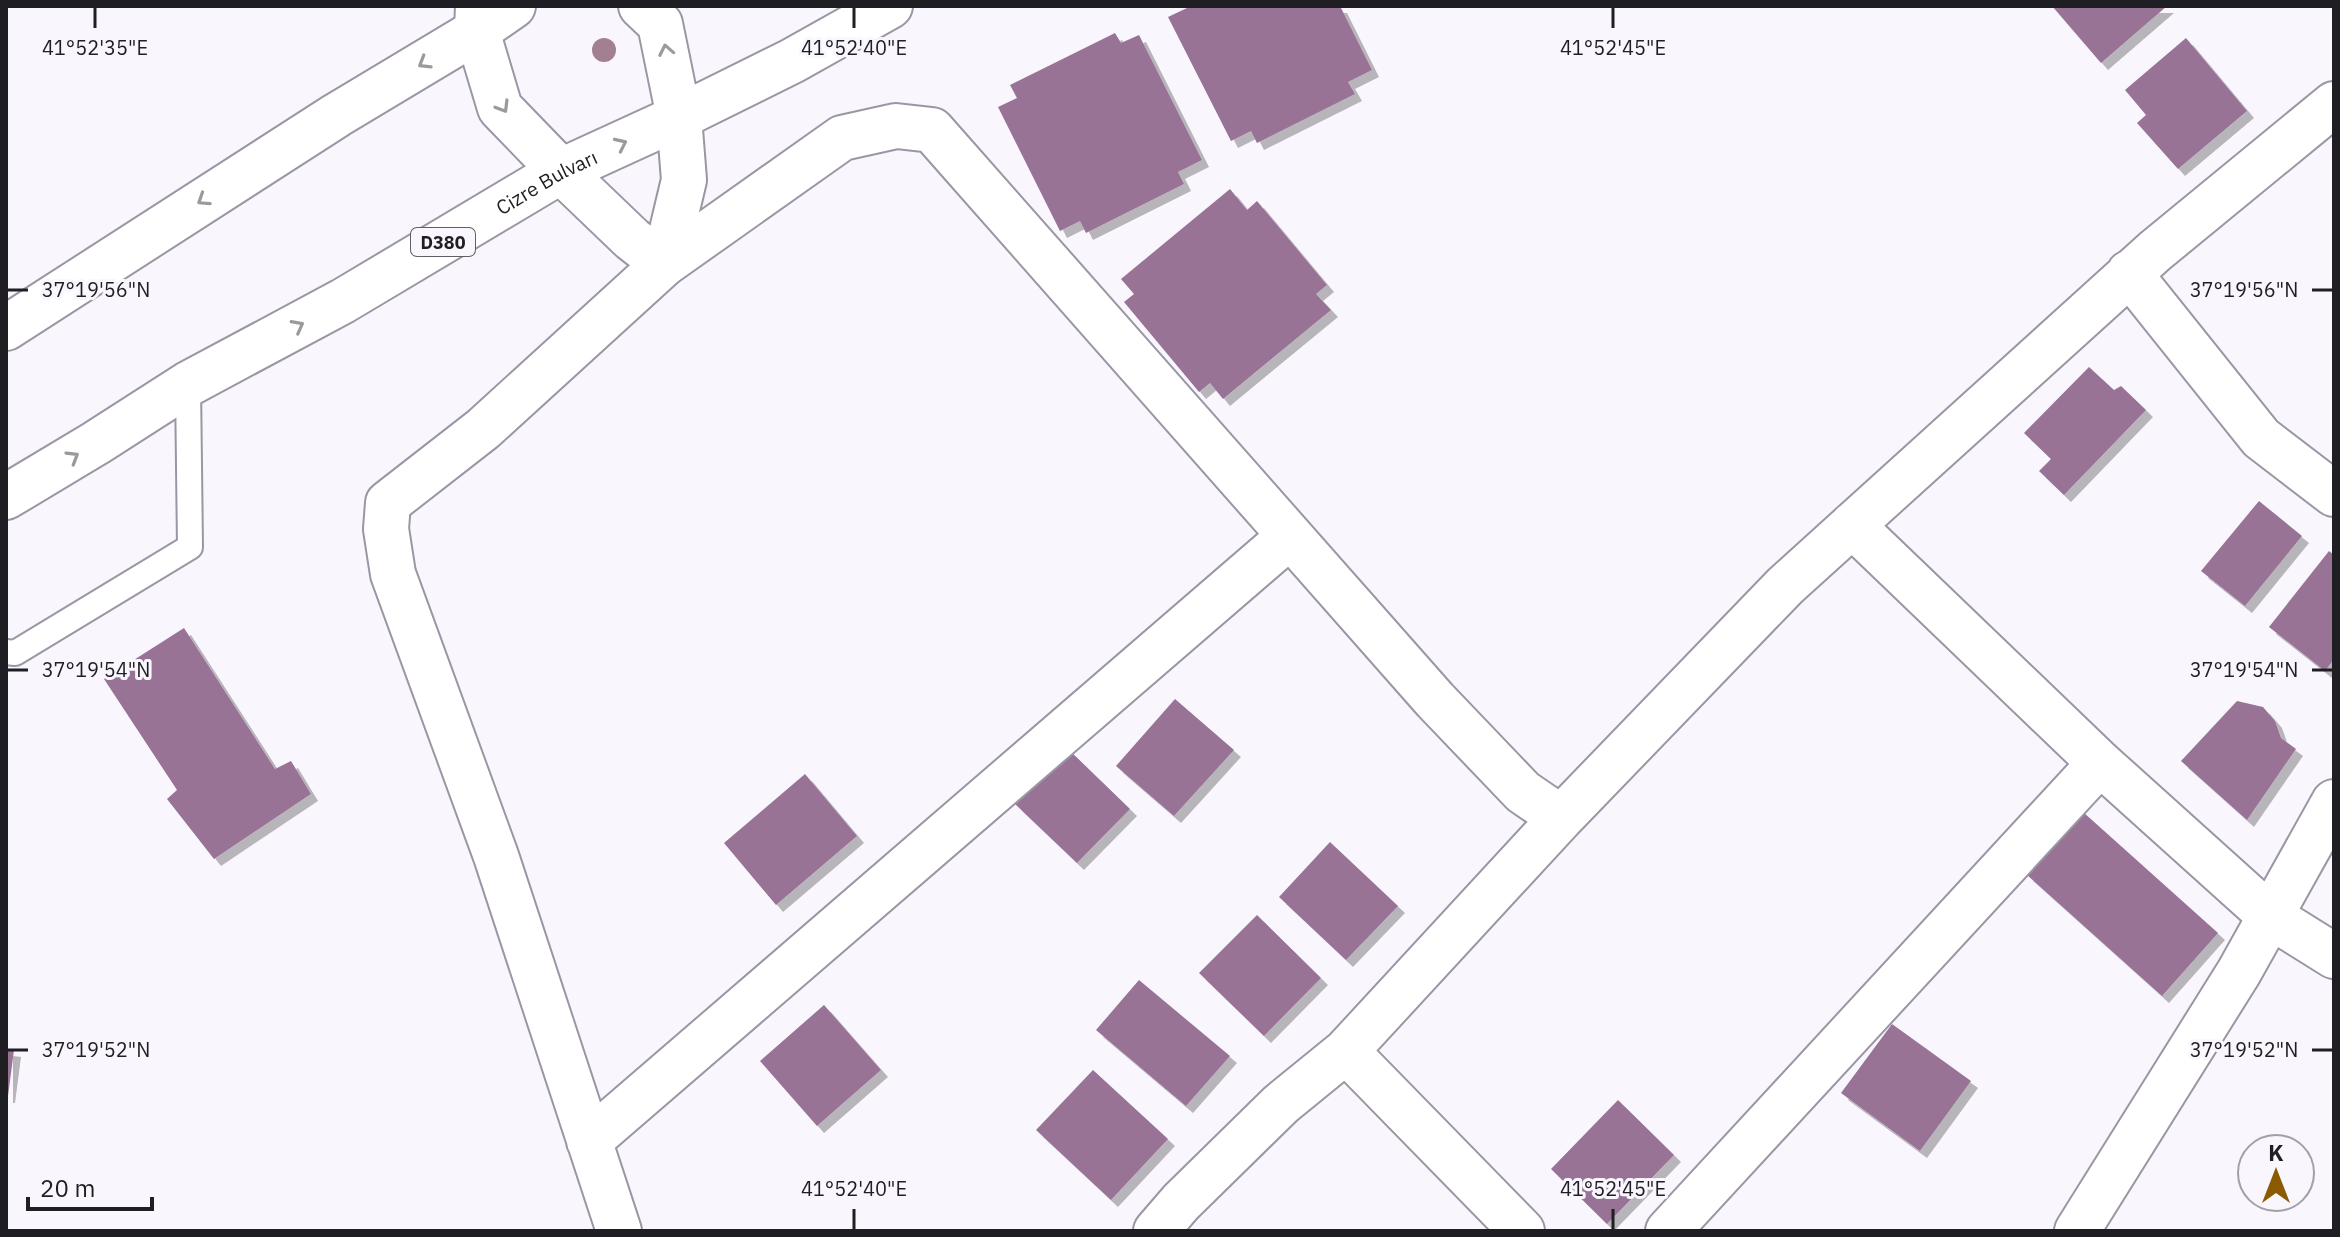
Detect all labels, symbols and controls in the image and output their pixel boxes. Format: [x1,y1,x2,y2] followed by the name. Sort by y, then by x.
[42,34,148,61] text: 41°52'35"E
[801,34,907,61] text: 41°52'40"E
[1560,34,1666,61] text: 41°52'45"E
[658,43,675,56] one-way arrow
[418,53,433,69] one-way arrow
[493,98,508,112] one-way arrow
[613,137,628,153] one-way arrow
[491,143,601,220] street label: Cizre Bulvarı
[198,191,212,206] one-way arrow
[411,228,475,256] road number: D380
[42,276,150,303] text: 37°19'56"N
[2190,276,2298,303] text: 37°19'56"N
[289,320,304,335] one-way arrow
[64,451,79,466] one-way arrow
[42,656,150,683] text: 37°19'54"N
[2190,656,2298,683] text: 37°19'54"N
[42,1036,150,1063] text: 37°19'52"N
[2190,1036,2298,1063] text: 37°19'52"N
[2236,1133,2316,1213] north arrow
[2268,1138,2284,1167] text: K
[28,1161,152,1211] scale bar
[40,1172,95,1204] text: 20 m
[801,1175,907,1202] text: 41°52'40"E
[1560,1175,1666,1202] text: 41°52'45"E

